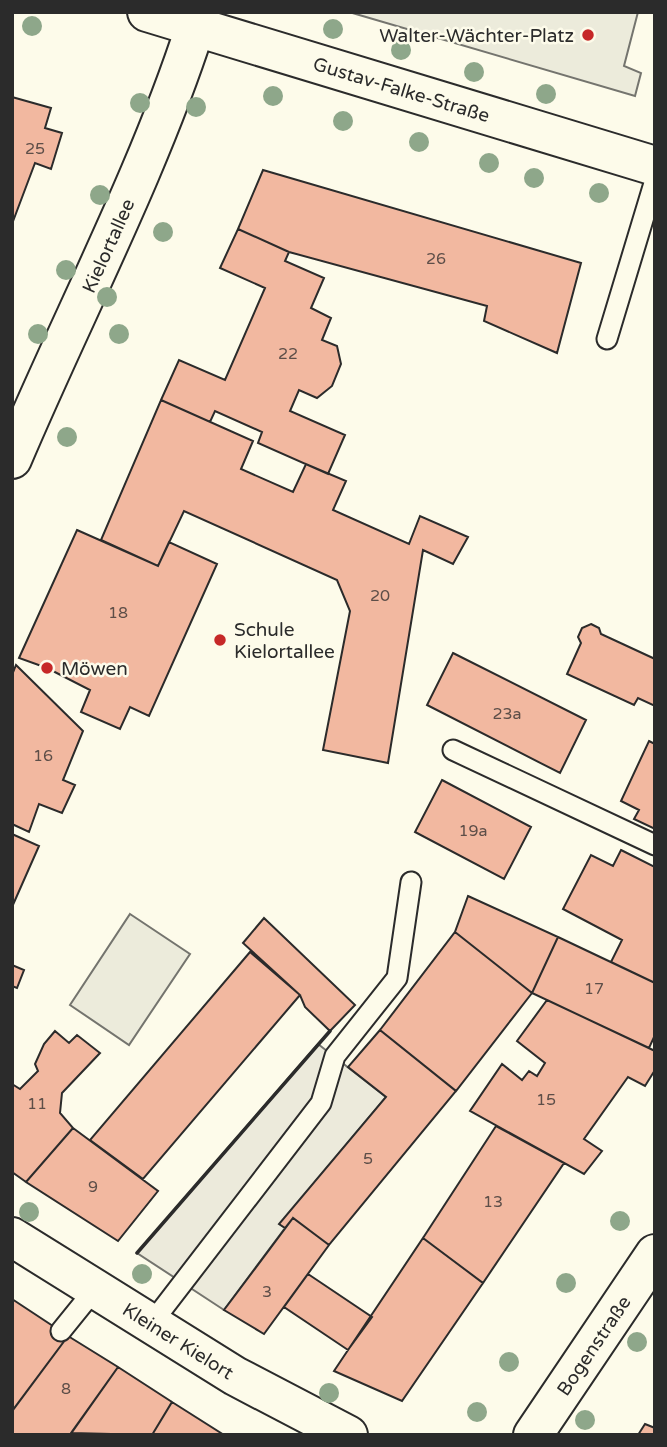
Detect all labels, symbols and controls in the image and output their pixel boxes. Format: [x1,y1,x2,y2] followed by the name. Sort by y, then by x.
[379,25,574,47] place label: Walter-Wächter-Platz
[580,27,596,43] marker: Walter-Wächter-Platz
[310,53,492,127] street label: Gustav-Falke-Straße
[25,139,45,159] house number: 25
[78,196,140,296] street label: Kielortallee
[426,249,446,269] house number: 26
[278,344,298,364] house number: 22
[370,586,390,606] house number: 20
[108,603,128,623] house number: 18
[234,619,335,663] place label: Schule Kielortallee
[212,632,228,648] marker: Schule Kielortallee
[61,658,128,680] place label: Möwen
[39,660,55,676] marker: Möwen
[492,704,522,724] house number: 23a
[33,746,53,766] house number: 16
[458,821,488,841] house number: 19a
[584,979,604,999] house number: 17
[536,1090,556,1110] house number: 15
[27,1094,47,1114] house number: 11
[363,1149,373,1169] house number: 5
[88,1177,98,1197] house number: 9
[483,1192,503,1212] house number: 13
[262,1282,272,1302] house number: 3
[553,1292,636,1400] street label: Bogenstraße
[118,1299,237,1384] street label: Kleiner Kielort
[61,1379,71,1399] house number: 8

